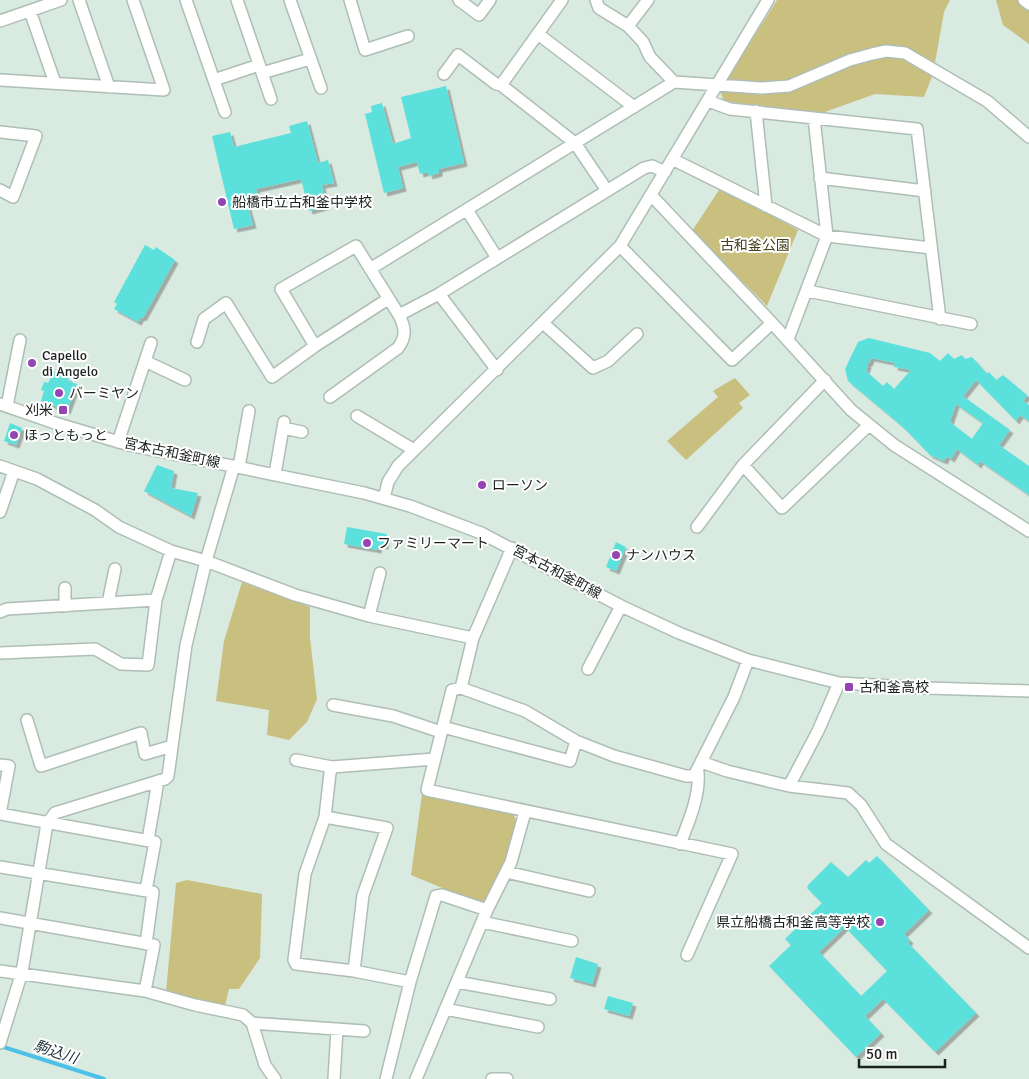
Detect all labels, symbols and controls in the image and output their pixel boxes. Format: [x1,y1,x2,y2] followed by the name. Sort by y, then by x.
[232,194,372,211] place label: 船橋市立古和釜中学校
[216,196,228,208] marker: 船橋市立古和釜中学校
[720,237,790,254] park label: 古和釜公園
[42,347,98,380] place label: Capello di Angelo
[26,357,38,369] marker: Capello di Angelo
[69,385,139,402] place label: バーミヤン
[53,387,65,399] marker: バーミヤン
[25,402,53,419] place label: 刈米
[57,404,69,416] marker: 刈米
[24,427,108,444] place label: ほっともっと
[8,429,20,441] marker: ほっともっと
[122,434,222,472] street label: 宮本古和釜町線
[492,477,548,494] place label: ローソン
[476,479,488,491] marker: ローソン
[377,535,489,552] place label: ファミリーマート
[361,537,373,549] marker: ファミリーマート
[510,541,604,603] street label: 宮本古和釜町線
[626,547,696,564] place label: ナンハウス
[610,549,622,561] marker: ナンハウス
[859,679,929,696] place label: 古和釜高校
[843,681,855,693] marker: 古和釜高校
[716,914,870,931] place label: 県立船橋古和釜高等学校
[874,916,886,928] marker: 県立船橋古和釜高等学校
[32,1036,82,1068] water label: 駒込川
[859,1036,945,1068] scale bar
[866,1045,897,1063] text: 50 m

